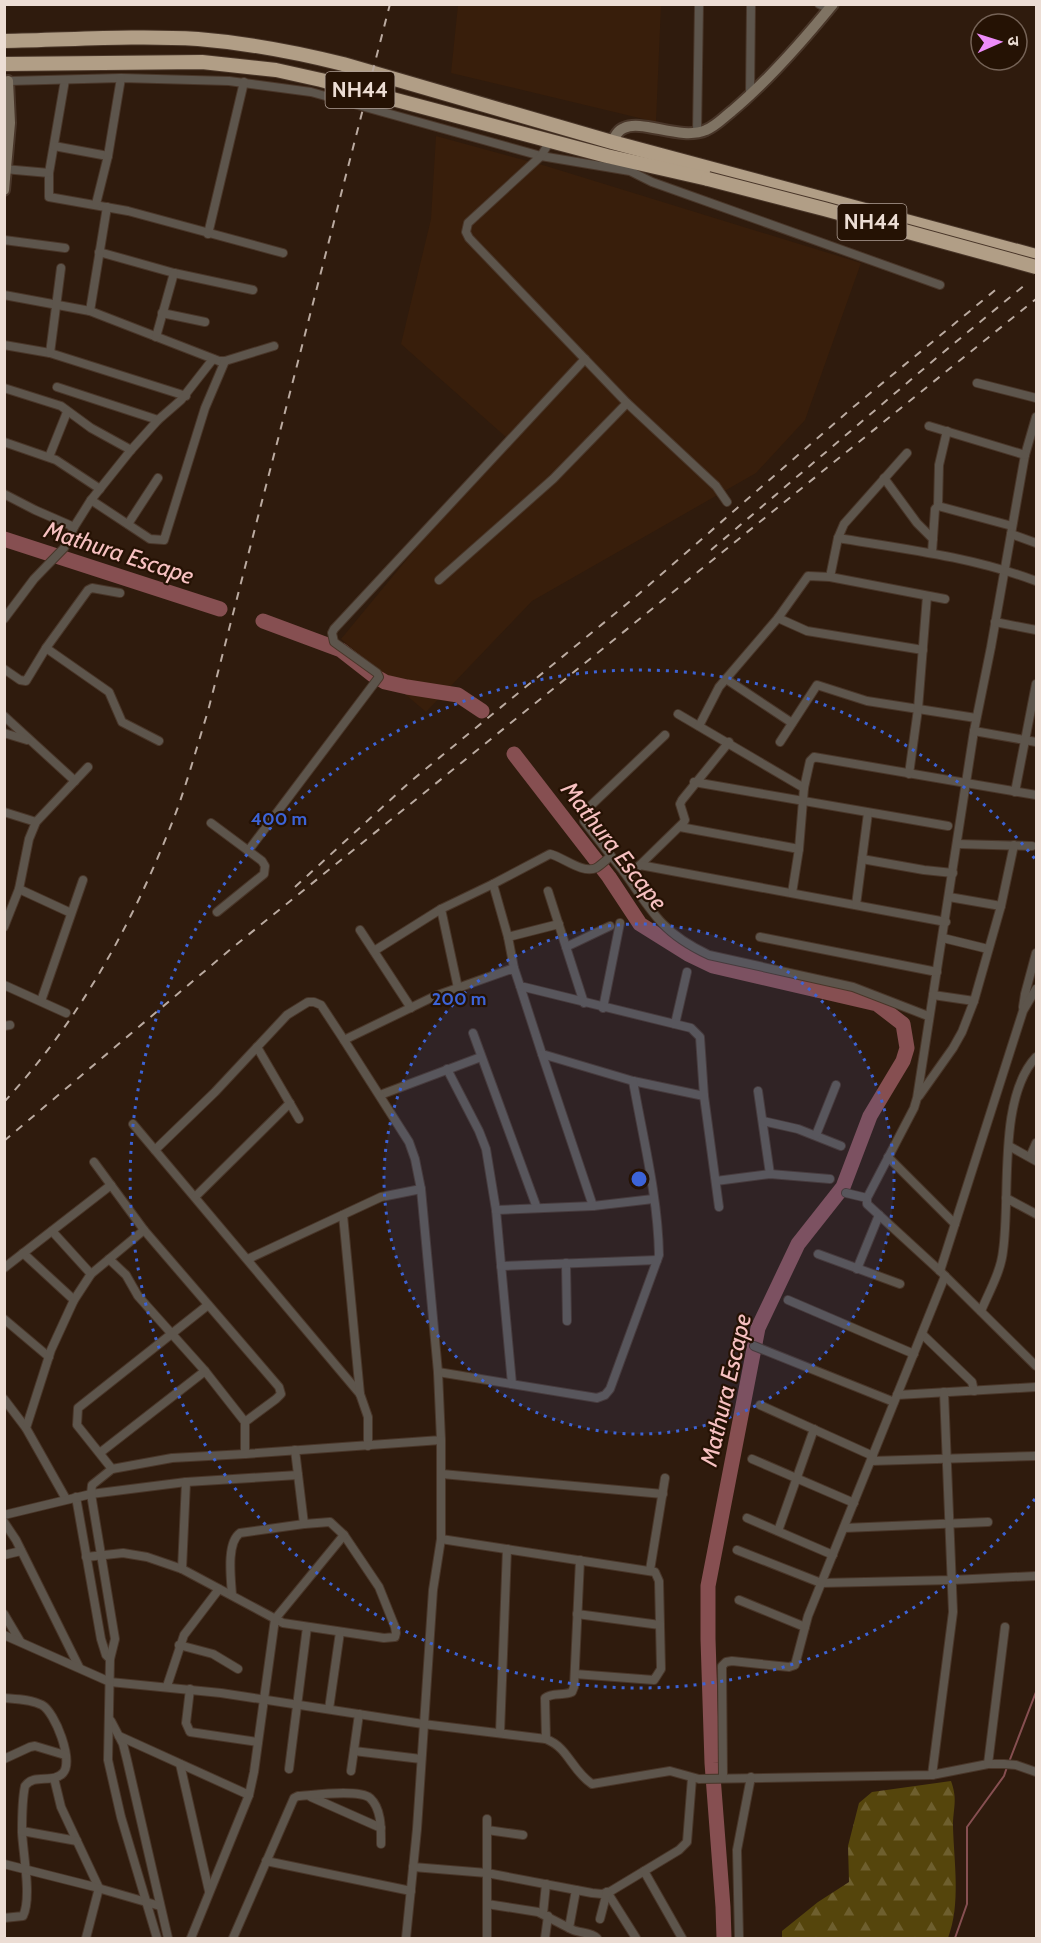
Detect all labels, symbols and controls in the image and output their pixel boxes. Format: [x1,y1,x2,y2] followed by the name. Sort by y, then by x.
[969,12,1029,72] north arrow
[1004,36,1023,47] text: उ
[326,72,394,108] road number: NH44
[838,204,906,240] road number: NH44
[40,514,197,590] water label: Mathura Escape
[555,775,674,916] water label: Mathura Escape
[251,808,307,830] text: 400 m
[432,988,486,1010] text: 200 m
[629,1169,649,1189] centre of rings
[694,1311,757,1470] water label: Mathura Escape

